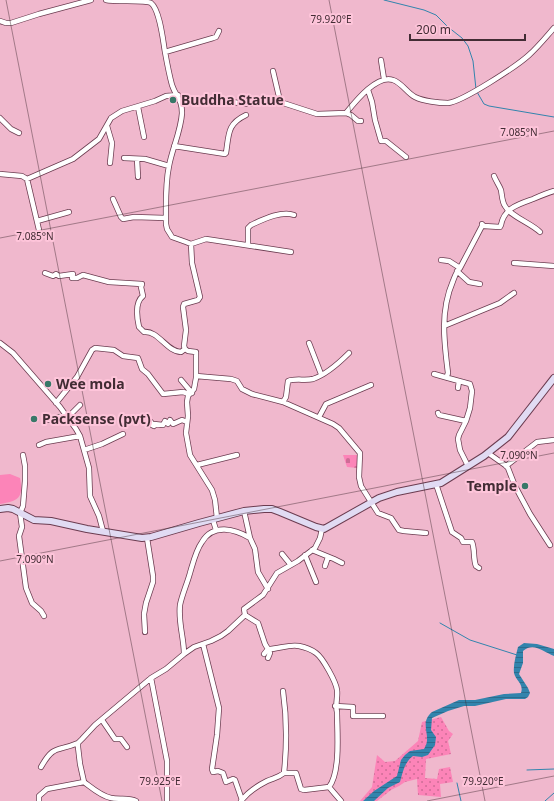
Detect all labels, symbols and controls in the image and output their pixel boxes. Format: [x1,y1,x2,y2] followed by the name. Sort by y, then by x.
[310,12,352,26] text: 79.920°E
[410,16,525,42] scale bar
[416,21,451,38] text: 200 m
[181,90,284,109] place label: Buddha Statue
[168,95,178,105] marker: Buddha Statue
[500,125,538,139] text: 7.085°N
[16,229,54,243] text: 7.085°N
[56,374,125,393] place label: Wee mola
[43,379,53,389] marker: Wee mola
[42,409,151,428] place label: Packsense (pvt)
[29,414,39,424] marker: Packsense (pvt)
[500,448,538,462] text: 7.090°N
[467,476,517,495] place label: Temple
[520,481,530,491] marker: Temple
[16,552,54,566] text: 7.090°N
[139,774,181,788] text: 79.925°E
[462,774,504,788] text: 79.920°E

